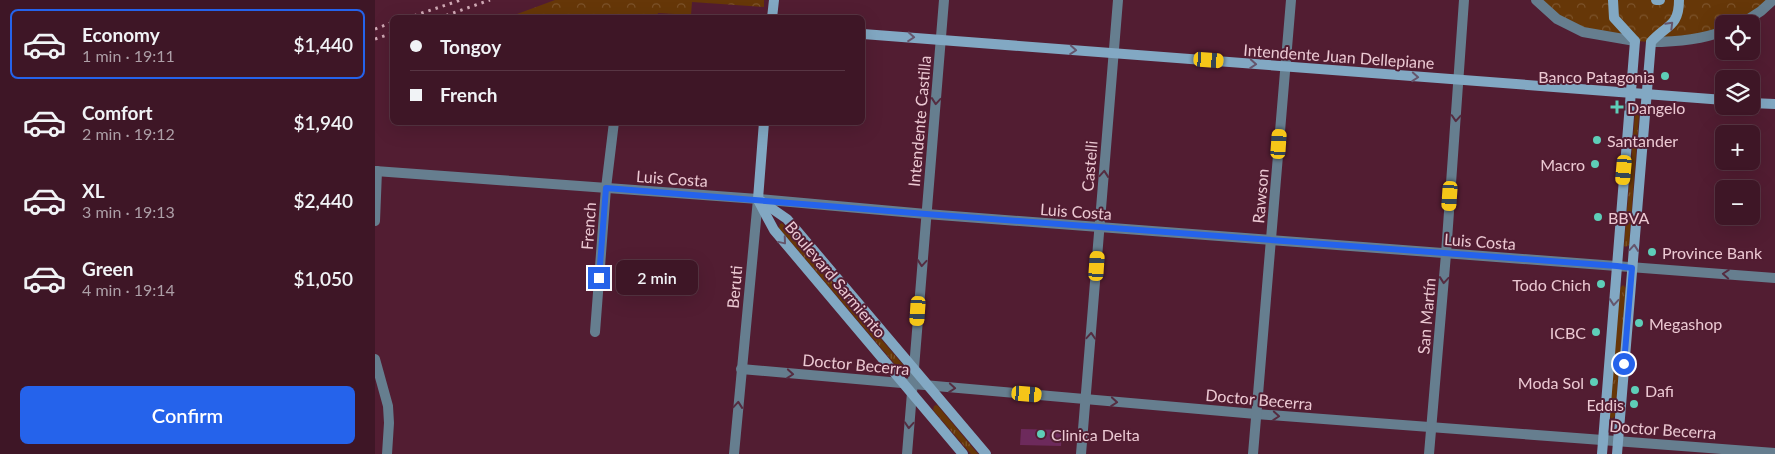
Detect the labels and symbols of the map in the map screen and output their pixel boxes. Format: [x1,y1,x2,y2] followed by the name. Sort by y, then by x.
[1664,22,1673,31] one-way arrow
[907,32,915,43] one-way arrow
[1243,40,1435,72] street label: Intendente Juan Dellepiane
[1069,44,1077,55] one-way arrow
[1193,51,1224,69] car
[904,55,934,187] street label: Intendente Castilla
[1249,58,1257,69] one-way arrow
[1538,67,1655,86] place label: Banco Patagonia
[1659,70,1671,82] marker: Banco Patagonia
[1411,71,1419,82] one-way arrow
[930,97,941,105] one-way arrow
[1627,98,1685,117] place label: Dangelo
[1611,101,1623,113] marker: Dangelo
[1450,115,1461,123] one-way arrow
[1270,129,1287,159] car
[1607,131,1678,150] place label: Santander
[1591,134,1603,146] marker: Santander
[1077,140,1101,192] street label: Castelli
[1615,154,1632,186] car
[1540,155,1585,174] place label: Macro
[1589,158,1601,170] marker: Macro
[636,166,708,190] street label: Luis Costa
[1248,168,1272,224] street label: Rawson
[1098,169,1109,177] one-way arrow
[1441,181,1458,211] car
[1040,199,1112,223] street label: Luis Costa
[577,201,599,251] street label: French
[1608,208,1649,227] place label: BBVA
[1592,211,1604,223] marker: BBVA
[782,217,890,341] street label: Boulevard Sarmiento
[1444,229,1516,253] street label: Luis Costa
[777,235,786,244] one-way arrow
[1662,243,1763,262] place label: Province Bank
[1628,244,1639,252] one-way arrow
[1646,246,1658,258] marker: Province Bank
[1088,251,1105,281] car
[917,259,928,267] one-way arrow
[617,260,699,296] callout: 2 min
[723,265,745,309] street label: Beruti
[588,267,610,289] route end
[1722,269,1730,280] one-way arrow
[1512,275,1591,294] place label: Todo Chich
[1413,277,1439,355] street label: San Martín
[1438,277,1449,285] one-way arrow
[1595,278,1607,290] marker: Todo Chich
[909,296,926,326] car
[1608,298,1619,306] one-way arrow
[1649,314,1722,333] place label: Megashop
[1633,317,1645,329] marker: Megashop
[1550,323,1586,342] place label: ICBC
[1590,326,1602,338] marker: ICBC
[1085,331,1096,339] one-way arrow
[802,350,910,378] street label: Doctor Becerra
[1613,353,1635,375] route start
[786,368,794,379] one-way arrow
[1518,373,1584,392] place label: Moda Sol
[1588,376,1600,388] marker: Moda Sol
[1645,381,1674,400] place label: Dafi
[948,382,956,393] one-way arrow
[1629,384,1641,396] marker: Dafi
[1011,385,1042,403] car
[1205,385,1313,413] street label: Doctor Becerra
[1586,395,1624,414] place label: Eddis
[1110,396,1118,407] one-way arrow
[1628,398,1640,410] marker: Eddis
[733,401,744,409] one-way arrow
[1272,410,1280,421] one-way arrow
[1609,416,1717,442] street label: Doctor Becerra
[904,421,915,429] one-way arrow
[1051,425,1140,444] place label: Clinica Delta
[1035,428,1047,440] marker: Clinica Delta

